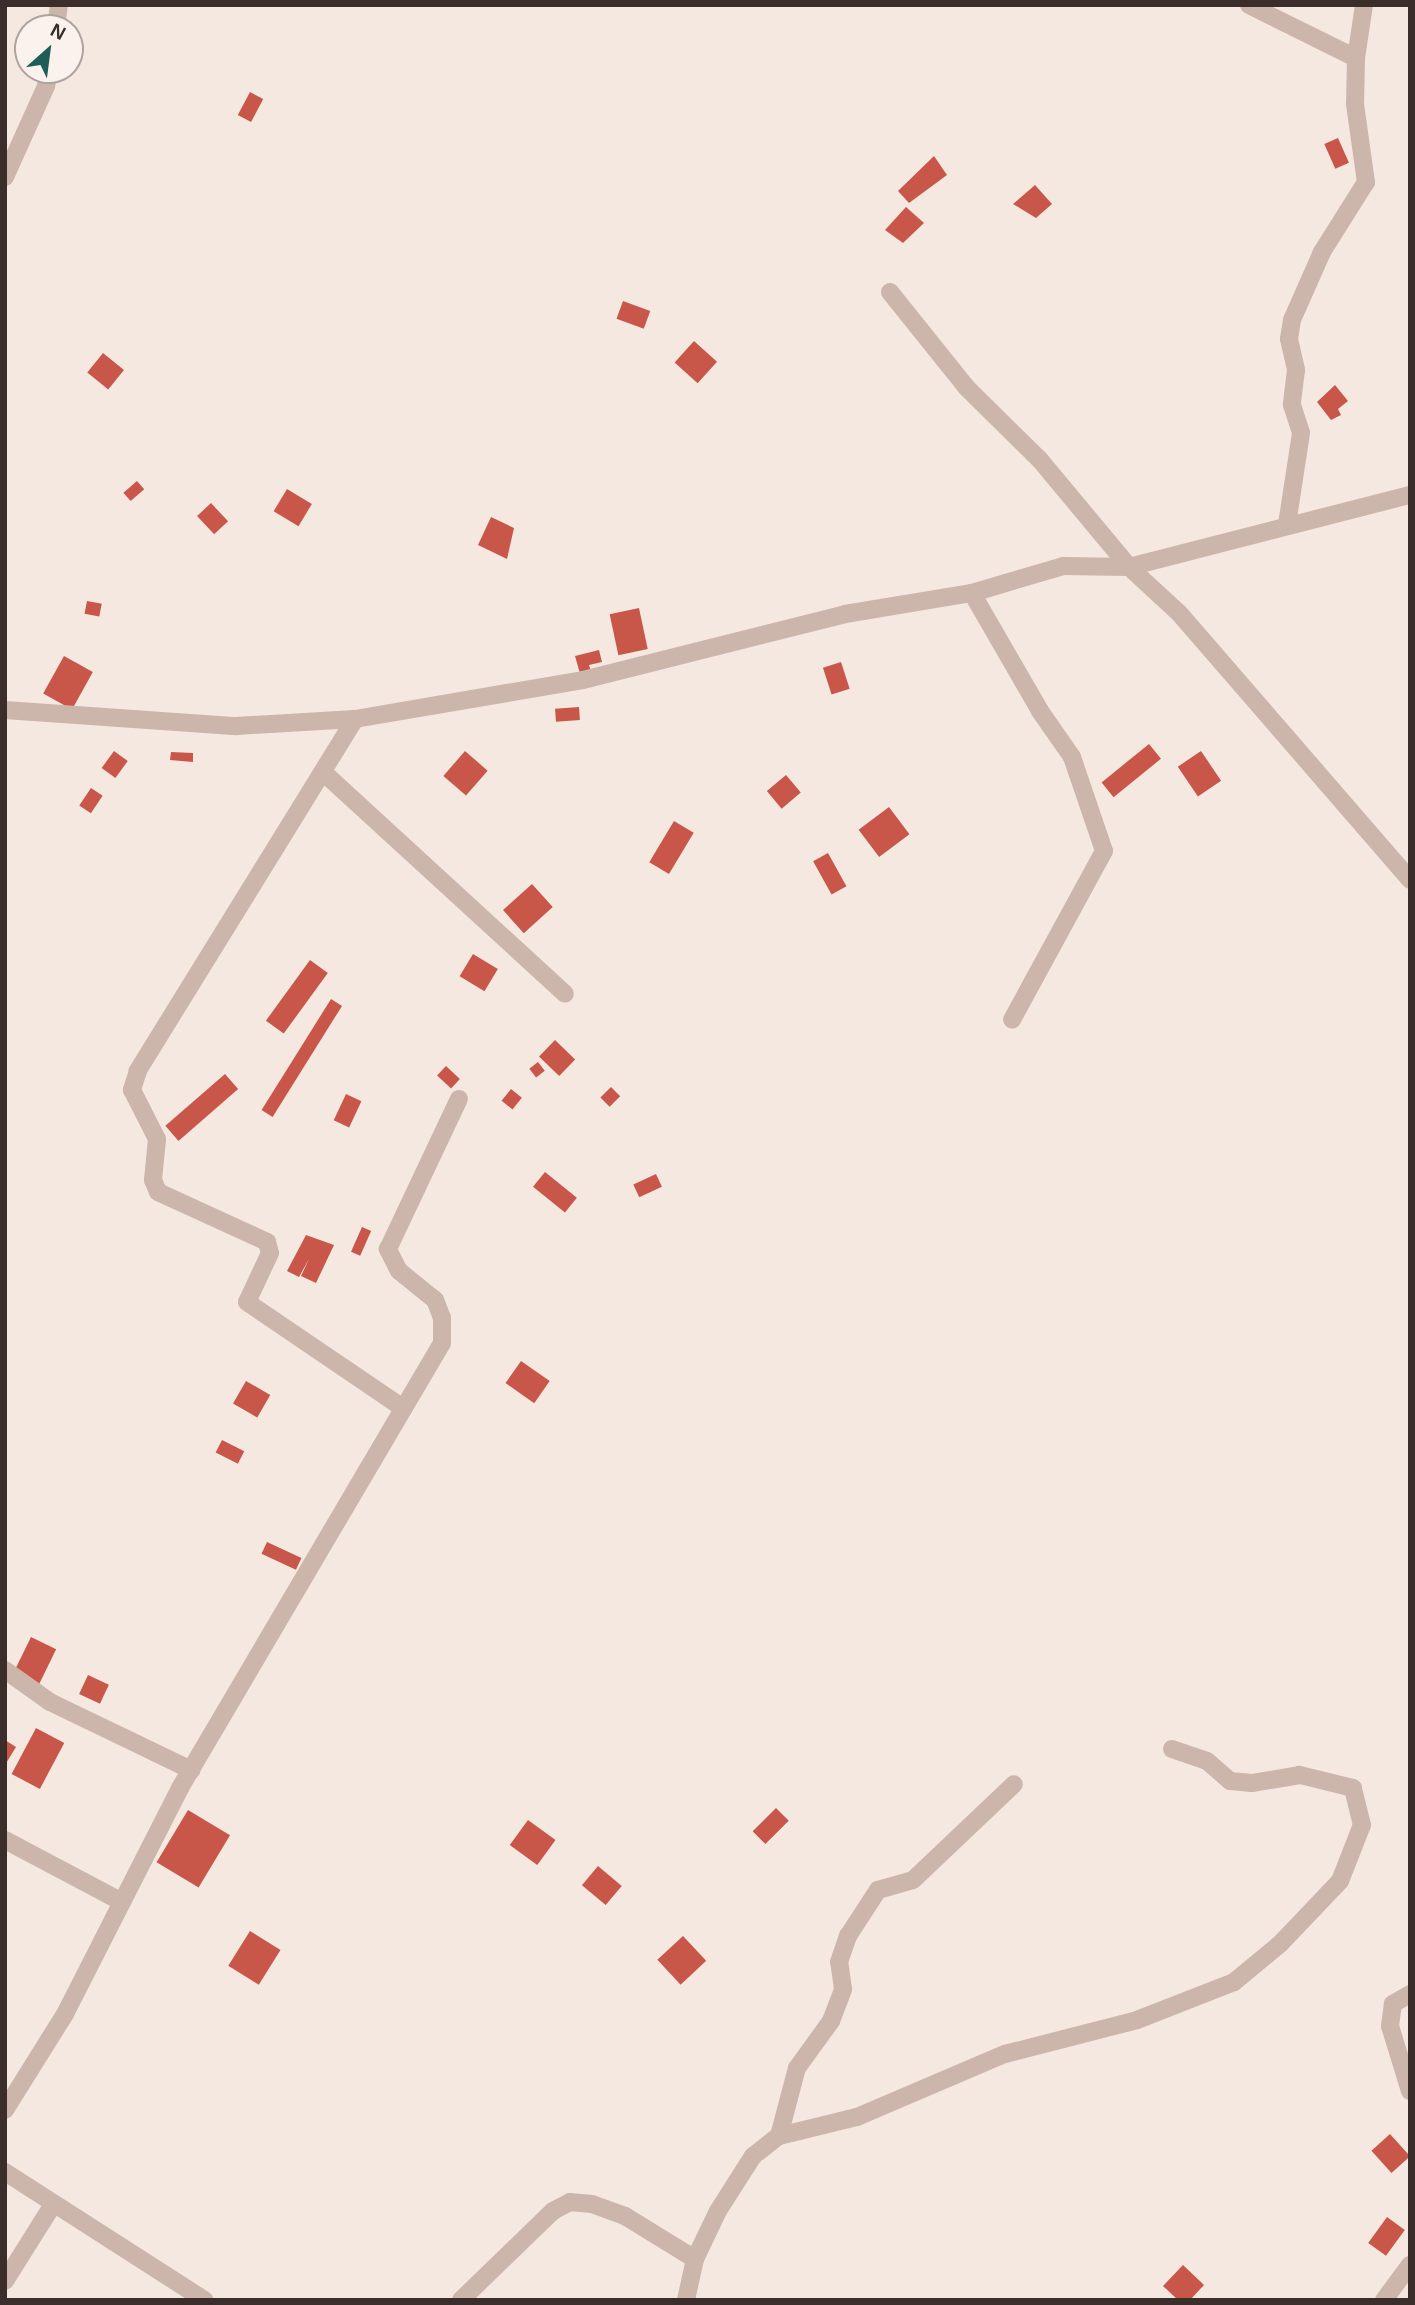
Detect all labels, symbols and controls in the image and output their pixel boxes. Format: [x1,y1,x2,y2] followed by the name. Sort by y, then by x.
[14,14,84,84] north arrow
[47,19,69,44] text: N

